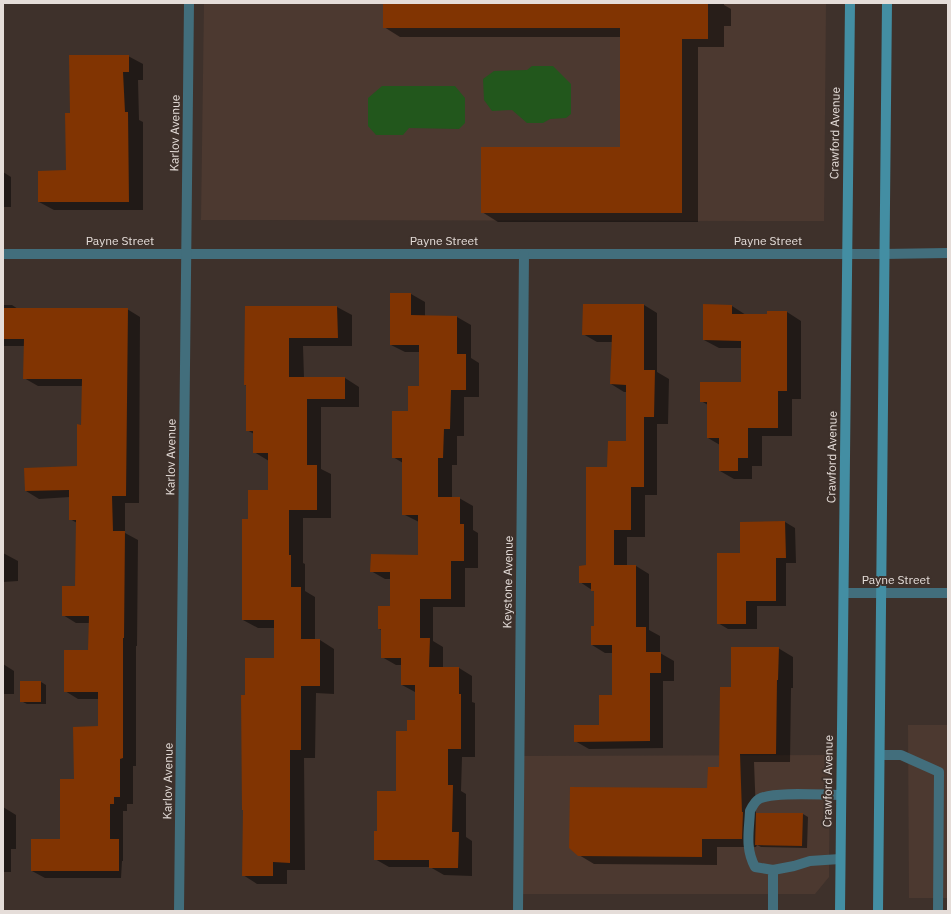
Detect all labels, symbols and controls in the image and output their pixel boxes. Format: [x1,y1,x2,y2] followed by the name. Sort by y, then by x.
[826,86,843,179] street label: Crawford Avenue
[166,94,183,172] street label: Karlov Avenue
[86,233,154,248] street label: Payne Street
[410,233,478,248] street label: Payne Street
[734,233,802,248] street label: Payne Street
[823,410,840,503] street label: Crawford Avenue
[162,418,179,496] street label: Karlov Avenue
[499,535,516,628] street label: Keystone Avenue
[862,572,930,587] street label: Payne Street
[819,734,836,827] street label: Crawford Avenue
[159,742,176,820] street label: Karlov Avenue

